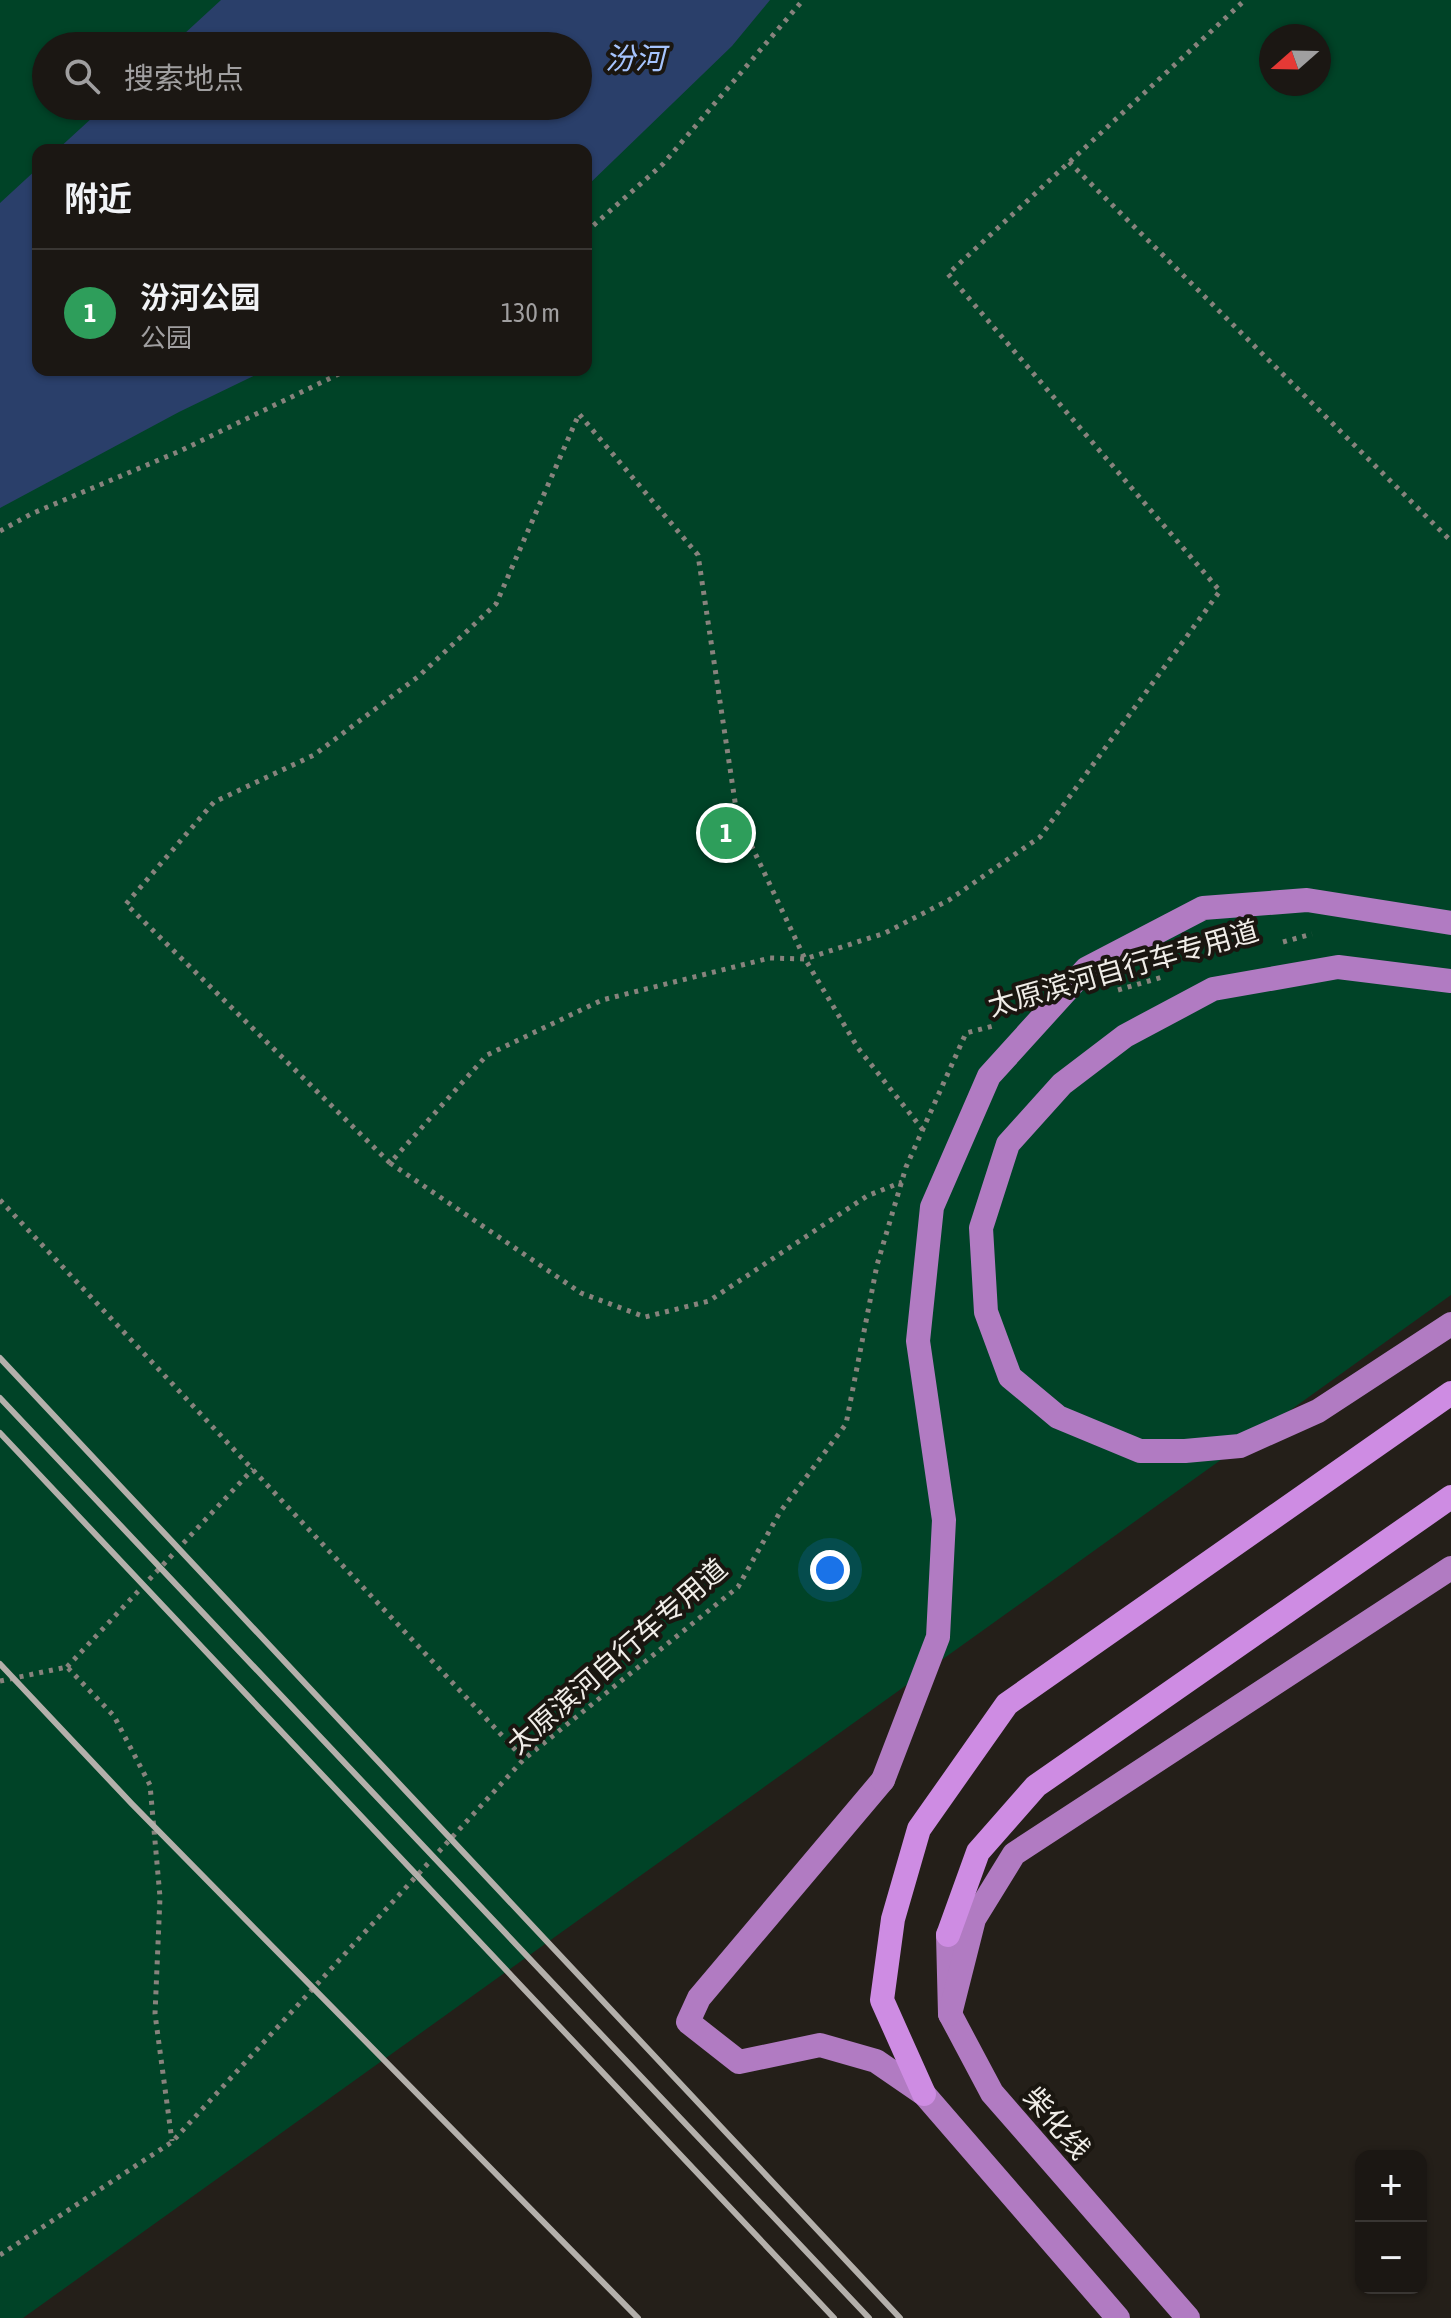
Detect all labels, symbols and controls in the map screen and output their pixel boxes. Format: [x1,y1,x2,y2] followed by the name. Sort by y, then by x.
[1259,24,1331,96] north arrow
[32,32,592,120] search box
[605,41,670,75] water label: 汾河
[60,54,104,98] icon: search
[124,61,244,95] text: 搜索地点
[64,179,132,218] text: 附近
[140,280,260,314] text: 汾河公园
[84,298,96,328] text: 1
[501,298,560,328] text: 130 m
[140,323,192,353] text: 公园
[700,803,752,863] pin: 1
[984,914,1262,1022] street label: 太原滨河自行车专用道
[810,1550,850,1590] your location
[501,1552,733,1760] street label: 太原滨河自行车专用道
[1017,2081,1097,2165] street label: 柴化线
[1355,2150,1427,2294] map controls
[1355,2150,1427,2222] button: +
[1355,2222,1427,2294] button: −

